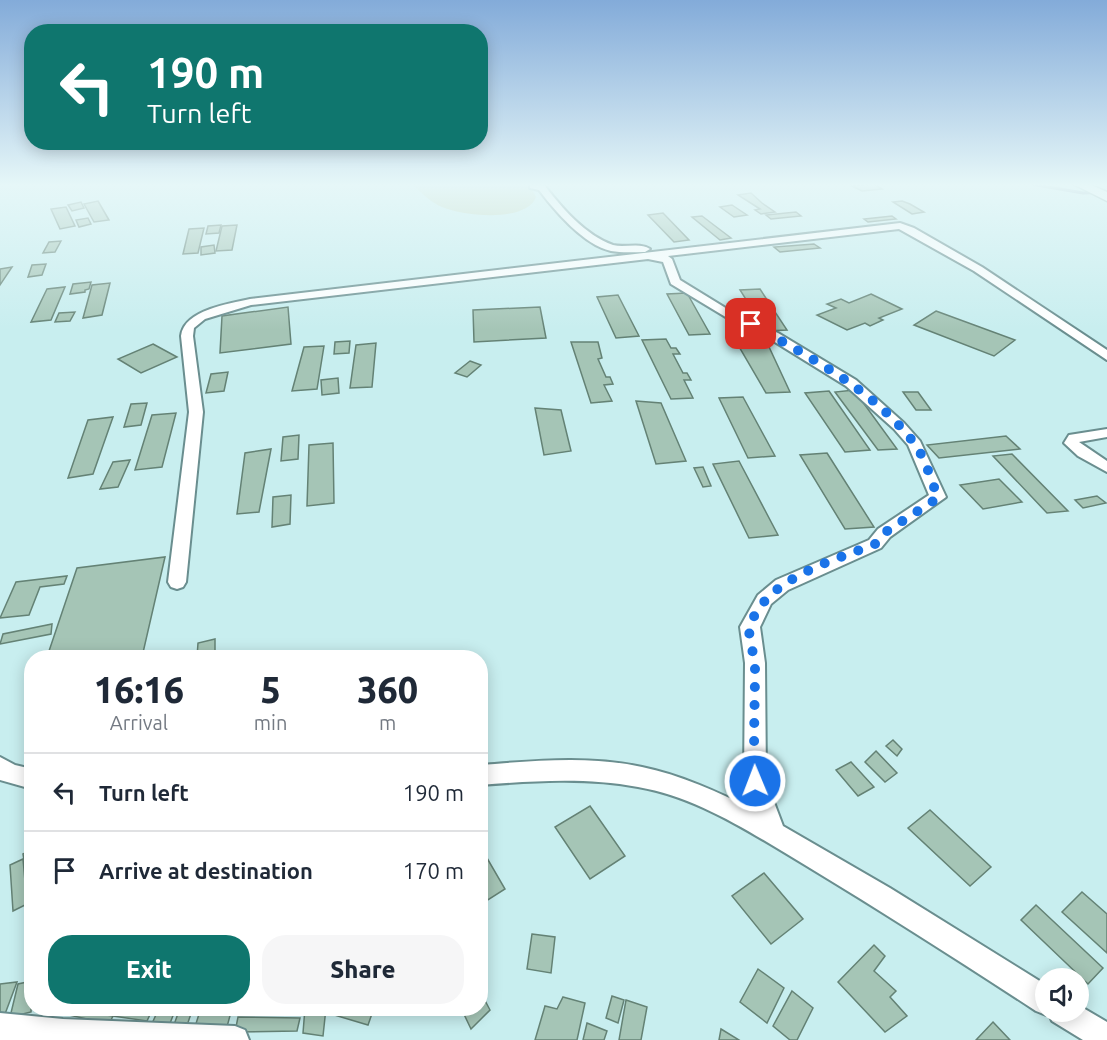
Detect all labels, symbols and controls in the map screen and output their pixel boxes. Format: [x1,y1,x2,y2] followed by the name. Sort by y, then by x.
[48,48,126,126] icon: left
[147,49,264,96] text: 190 m
[147,98,251,128] text: Turn left
[725,298,776,349] pin
[734,307,767,340] icon: arrive
[94,669,184,710] text: 16:16
[260,669,281,710] text: 5
[357,669,418,710] text: 360
[110,711,168,734] text: Arrival
[254,711,287,734] text: min
[379,711,396,734] text: m
[723,749,787,813] position arrow
[48,776,81,809] icon: left
[99,780,189,805] text: Turn left
[403,780,464,805] text: 190 m
[48,854,81,887] icon: arrive
[99,858,313,883] text: Arrive at destination
[403,858,464,883] text: 170 m
[48,935,250,1004] button: Exit
[262,935,464,1004] button: Share
[1035,968,1089,1022] map controls
[1035,968,1089,1022] button: sound

